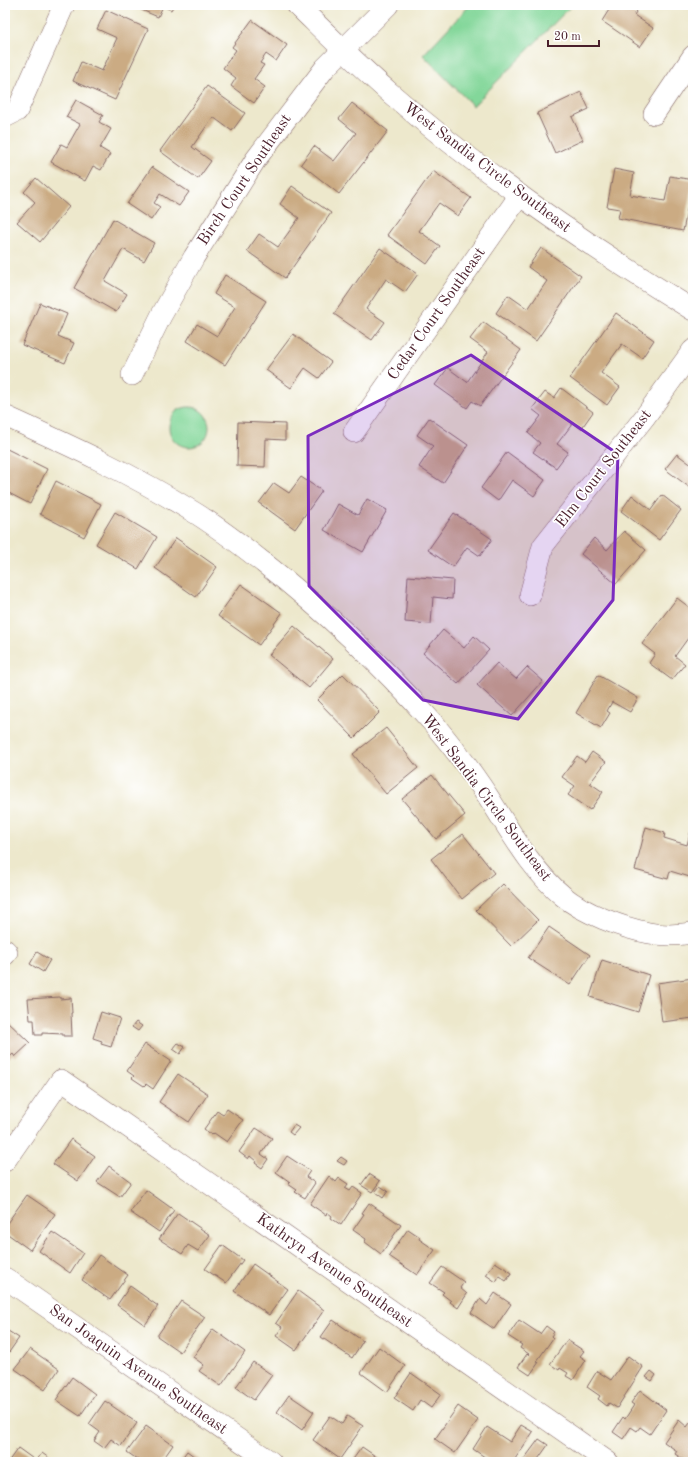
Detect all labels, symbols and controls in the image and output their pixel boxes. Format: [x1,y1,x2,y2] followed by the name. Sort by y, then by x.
[548,22,599,48] scale bar
[554,31,581,43] text: 20 m
[400,100,574,236] street label: West Sandia Circle Southeast
[195,111,295,248] street label: Birch Court Southeast
[385,244,489,383] street label: Cedar Court Southeast
[553,407,655,531] street label: Elm Court Southeast
[418,711,554,885] street label: West Sandia Circle Southeast
[253,1211,415,1331] street label: Kathryn Avenue Southeast
[46,1302,230,1438] street label: San Joaquin Avenue Southeast

